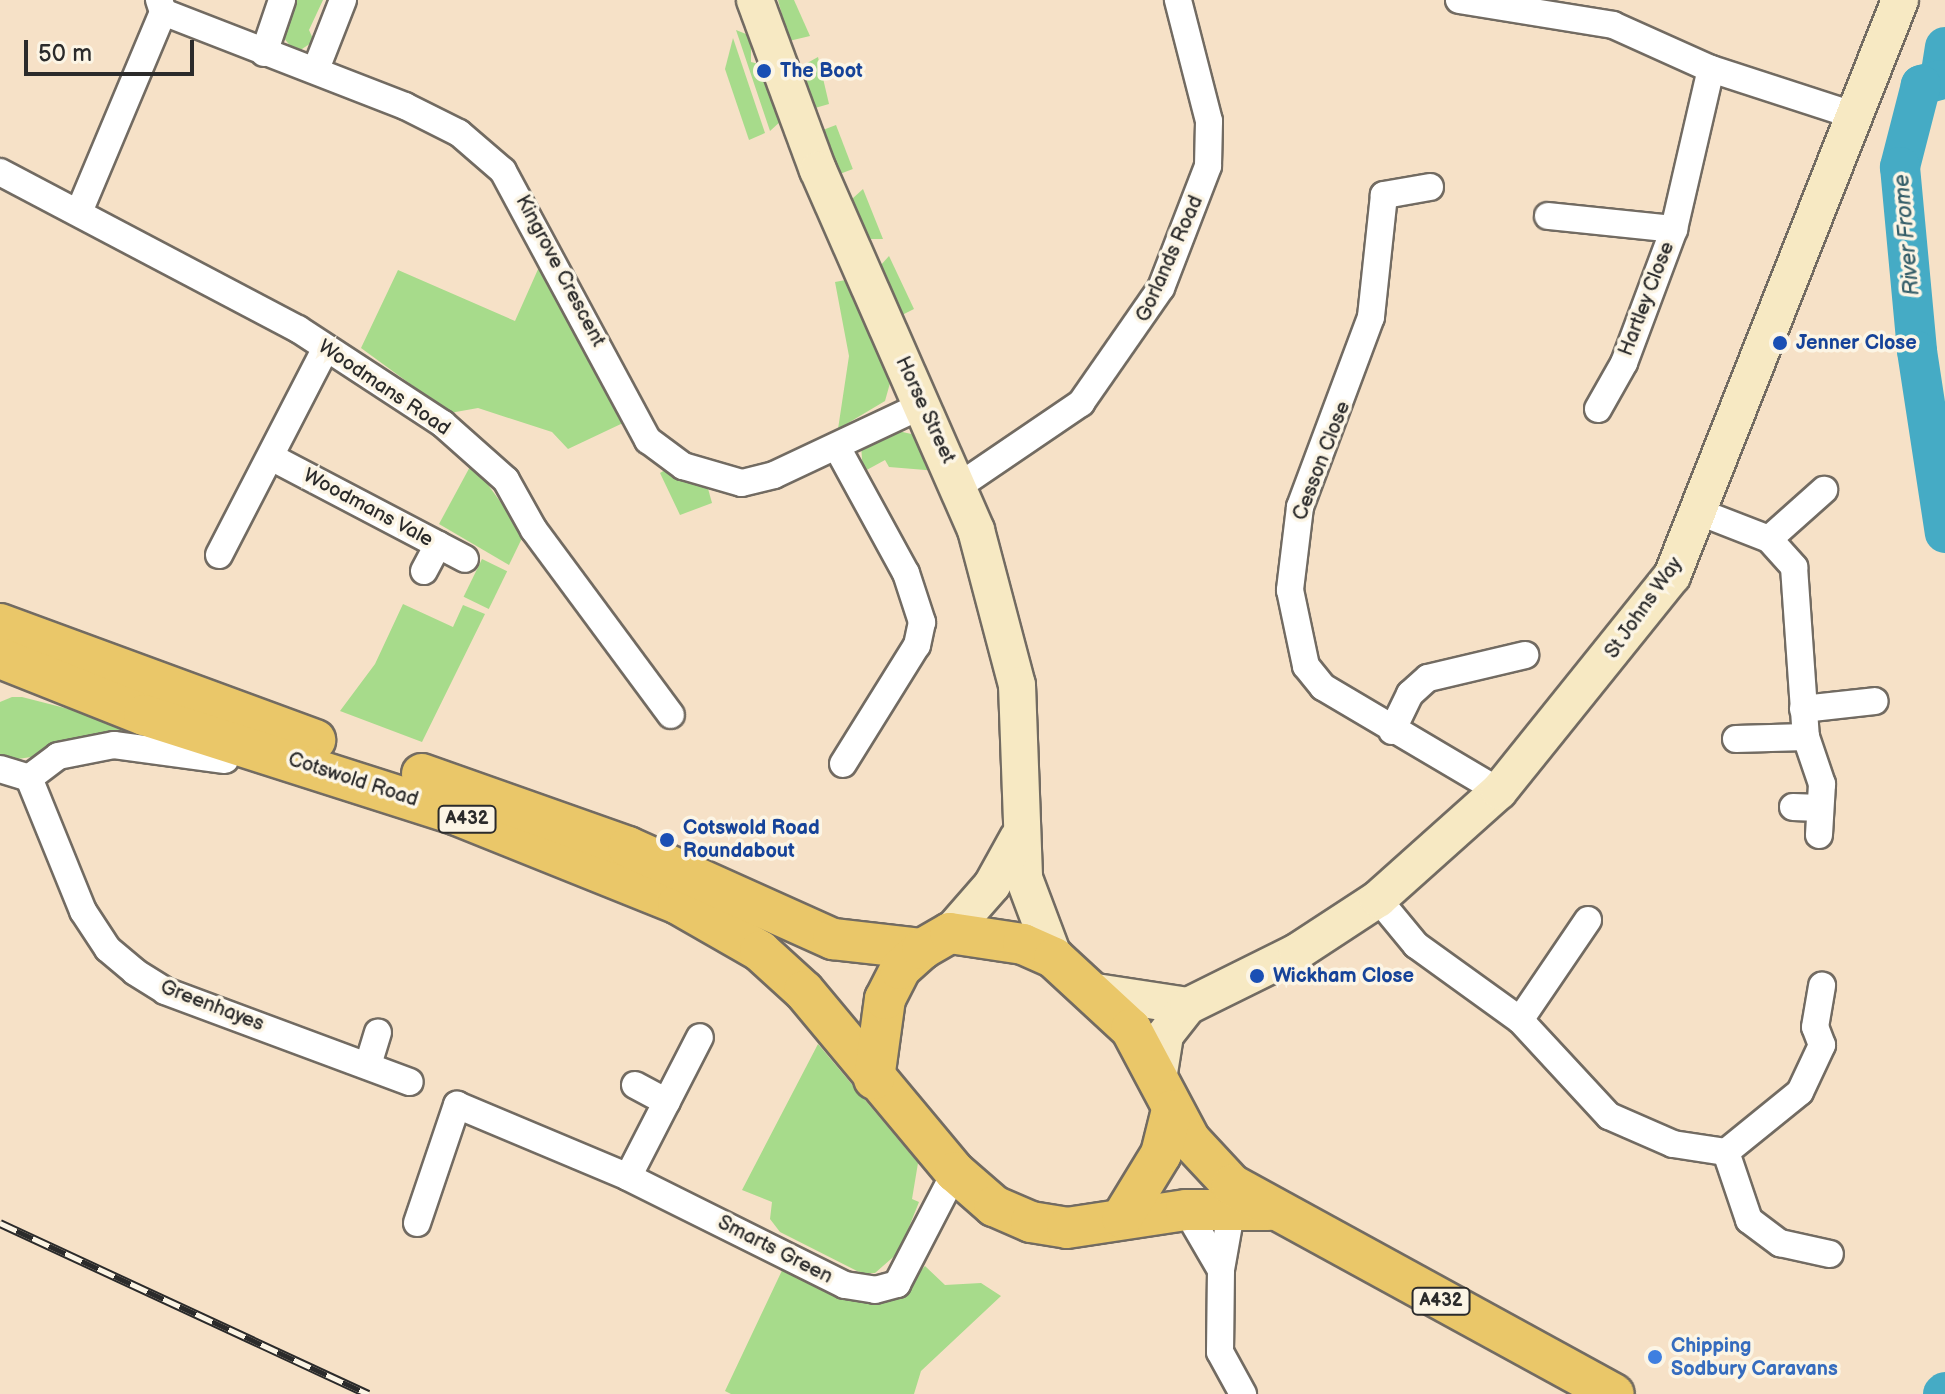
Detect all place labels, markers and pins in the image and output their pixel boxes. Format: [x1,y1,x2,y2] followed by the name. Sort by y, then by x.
[780,59,863,83] place label: The Boot
[755,62,773,80] marker: The Boot
[1796,331,1917,355] place label: Jenner Close
[1771,334,1789,352] marker: Jenner Close
[683,816,820,863] place label: Cotswold Road Roundabout
[658,831,676,849] marker: Cotswold Road Roundabout
[1273,964,1414,988] place label: Wickham Close
[1248,967,1266,985] marker: Wickham Close
[1671,1334,1838,1381] place label: Chipping Sodbury Caravans
[1646,1348,1664,1366] marker: Chipping Sodbury Caravans

